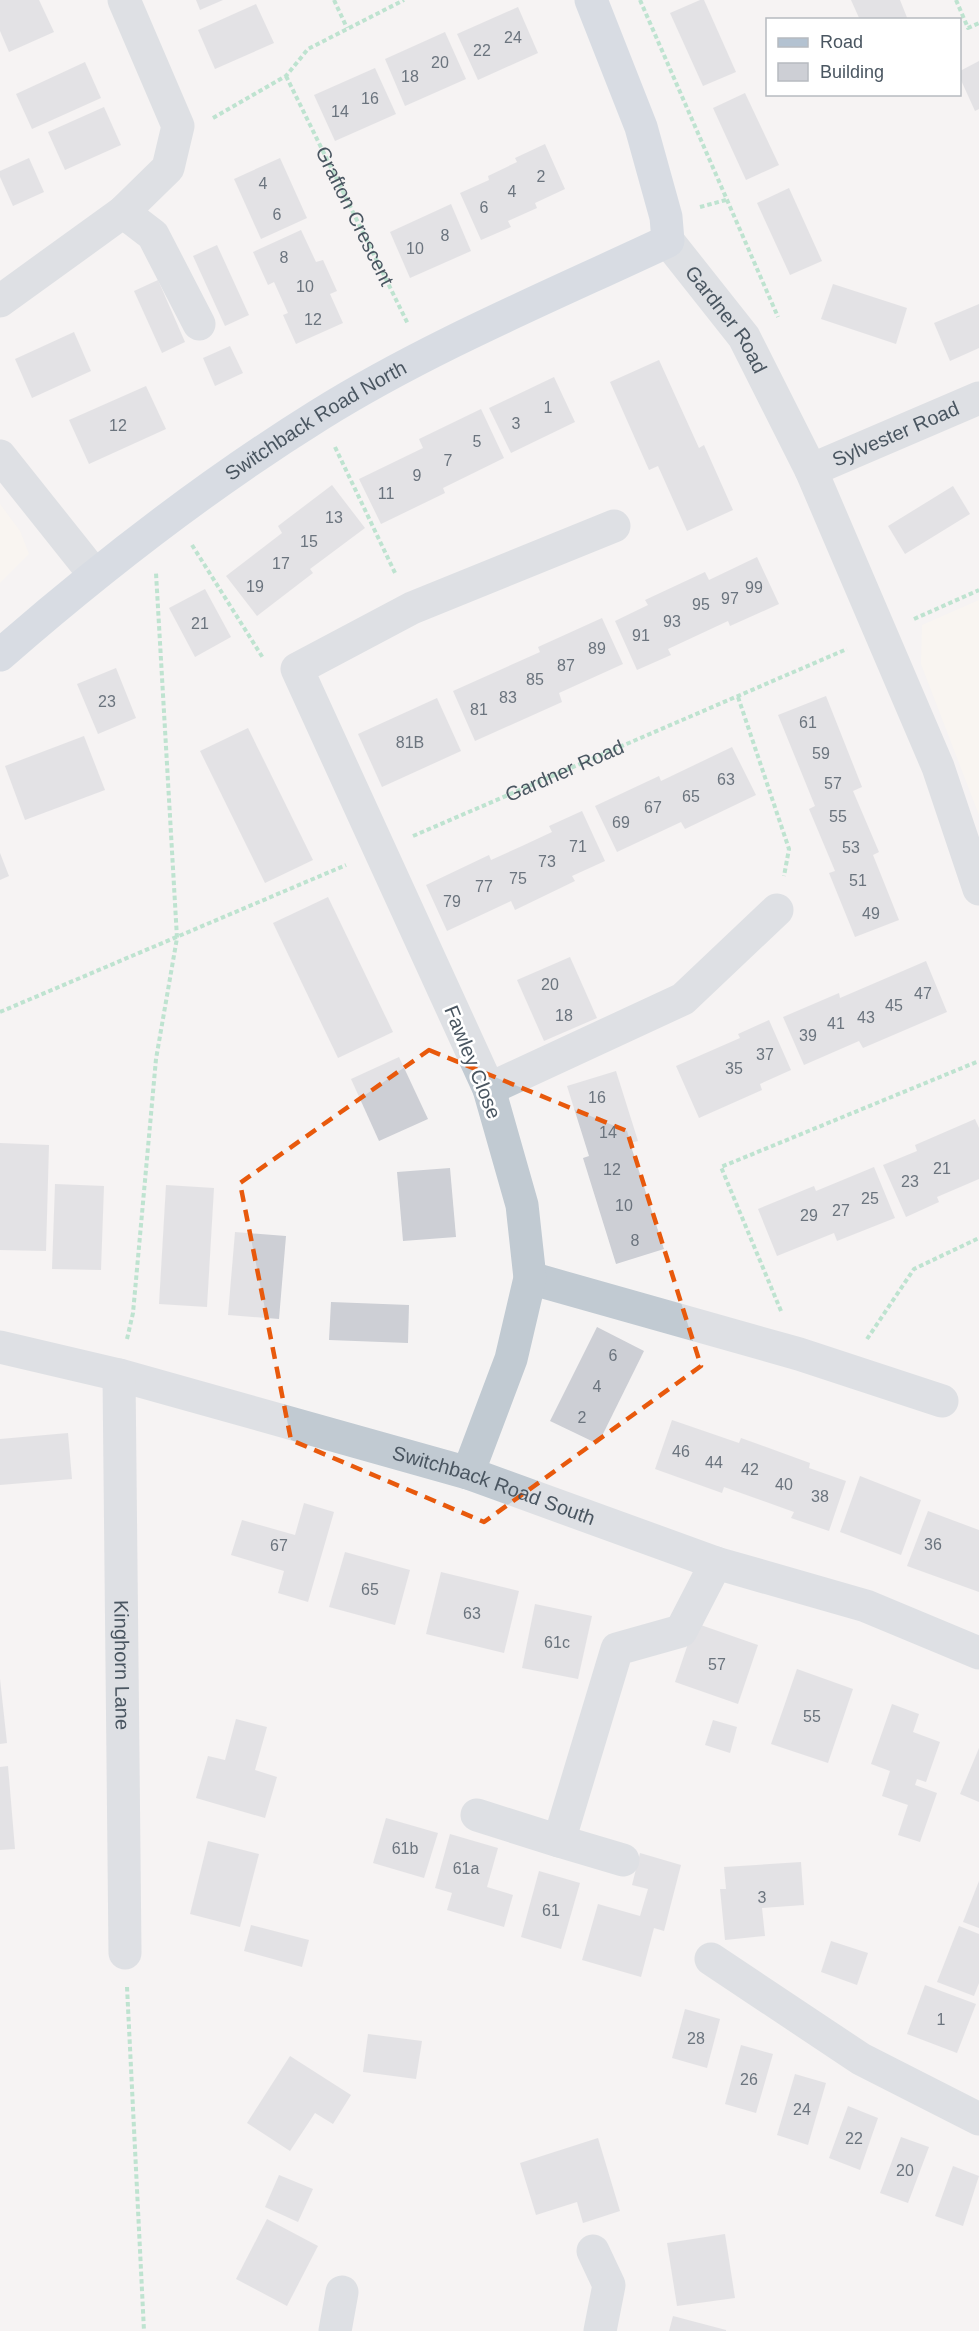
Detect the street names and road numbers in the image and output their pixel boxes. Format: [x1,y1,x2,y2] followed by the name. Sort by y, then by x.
[311,143,399,290] street label: Grafton Crescent
[681,261,771,377] street label: Gardner Road
[221,356,410,485] street label: Switchback Road North
[829,397,962,471] street label: Sylvester Road
[502,736,627,806] street label: Gardner Road
[440,1002,506,1122] street label: Fawley Close
[390,1441,598,1529] street label: Switchback Road South
[110,1600,134,1730] street label: Kinghorn Lane

